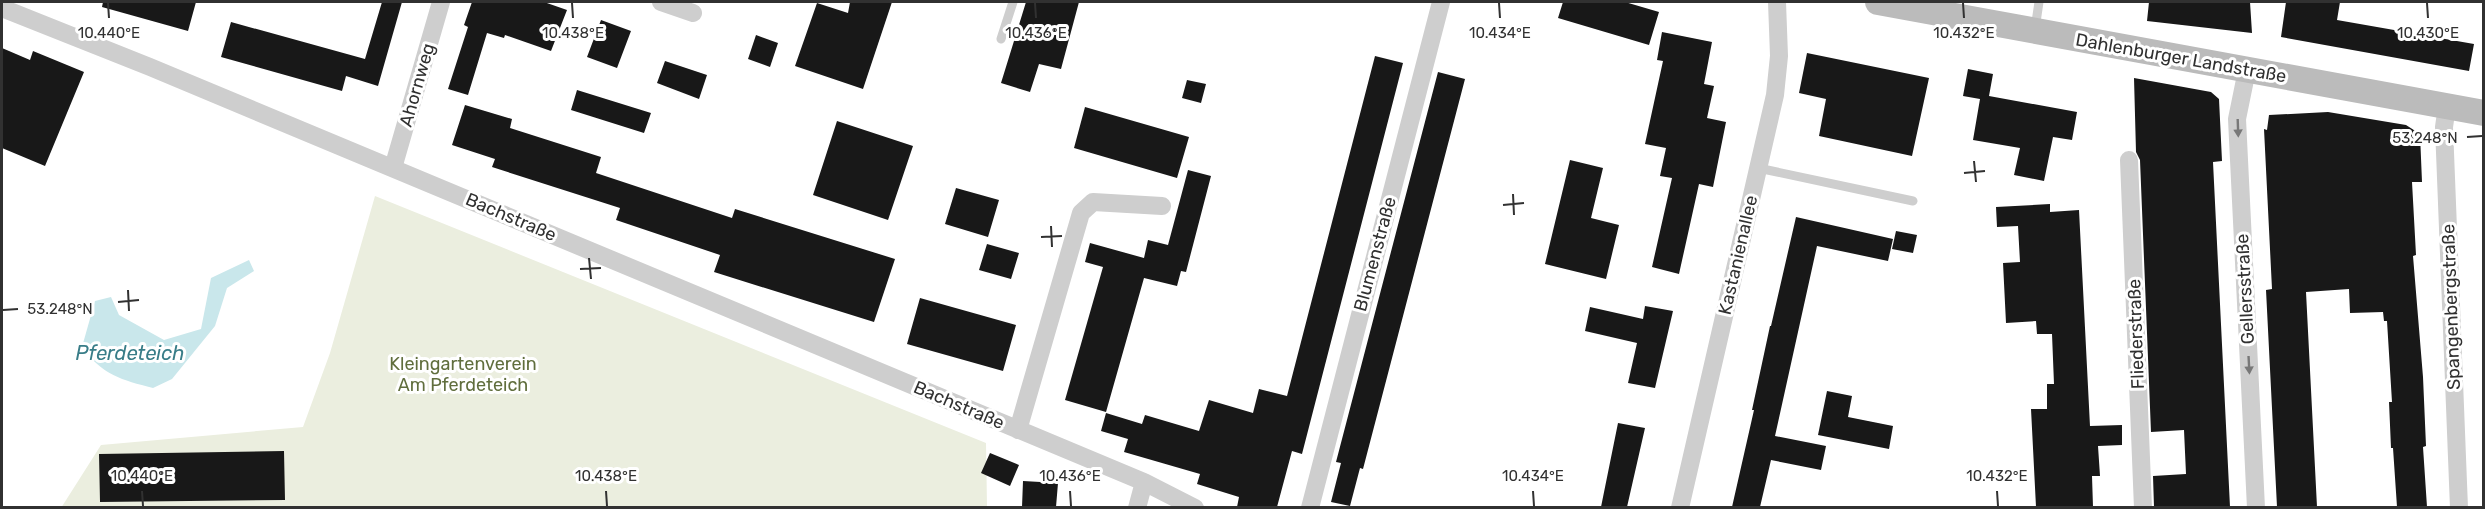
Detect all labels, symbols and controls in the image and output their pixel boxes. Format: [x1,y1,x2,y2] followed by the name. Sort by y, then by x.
[78,24,140,42] text: 10.440°E
[542,24,604,42] text: 10.438°E
[1005,24,1067,42] text: 10.436°E
[1469,24,1531,42] text: 10.434°E
[1933,24,1995,42] text: 10.432°E
[2397,24,2459,42] text: 10.430°E
[2074,29,2288,87] street label: Dahlenburger Landstraße
[395,41,439,129] street label: Ahornweg
[2233,119,2242,138] one-way arrow
[2392,129,2458,147] text: 53.248°N
[462,188,560,246] street label: Bachstraße
[1714,193,1762,317] street label: Kastanienallee
[1349,194,1401,314] street label: Blumenstraße
[2437,224,2465,390] street label: Spangenbergstraße
[2231,233,2259,345] street label: Gellersstraße
[2123,278,2149,390] street label: Fliederstraße
[27,300,93,318] text: 53.248°N
[76,341,184,365] water label: Pferdeteich
[389,353,537,396] park label: Kleingartenverein Am Pferdeteich
[2245,355,2254,374] one-way arrow
[910,376,1008,434] street label: Bachstraße
[111,467,173,485] text: 10.440°E
[575,467,637,485] text: 10.438°E
[1039,467,1101,485] text: 10.436°E
[1502,467,1564,485] text: 10.434°E
[1966,467,2028,485] text: 10.432°E

